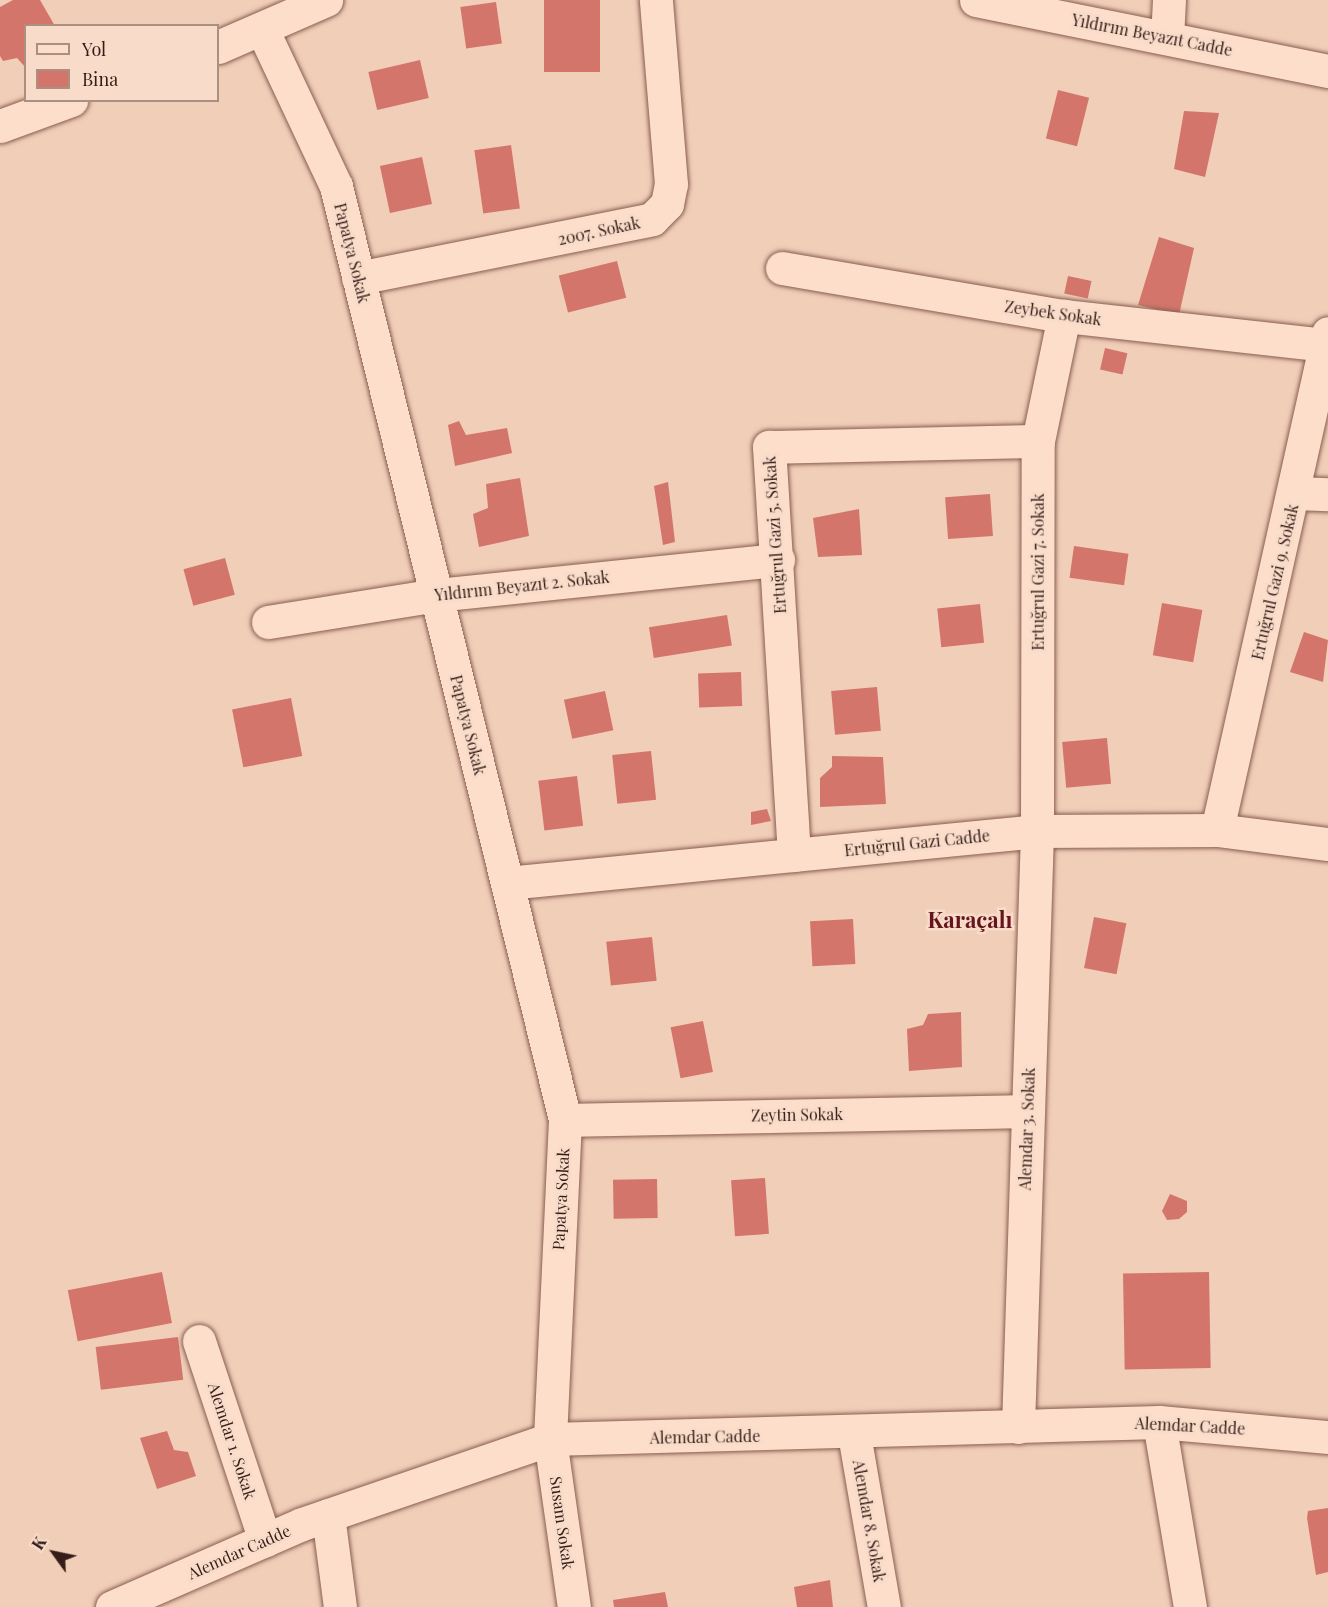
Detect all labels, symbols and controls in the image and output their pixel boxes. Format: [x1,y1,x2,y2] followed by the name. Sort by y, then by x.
[1070,10,1234,60] street label: Yıldırım Beyazıt Cadde
[24,24,219,102] legend
[82,37,106,61] text: Yol
[82,67,118,91] text: Bina
[330,201,374,305] street label: Papatya Sokak
[556,213,642,249] street label: 2007. Sokak
[1003,297,1103,329] street label: Zeybek Sokak
[760,456,790,614] street label: Ertuğrul Gazi 5. Sokak
[1028,493,1048,651] street label: Ertuğrul Gazi 7. Sokak
[1248,502,1302,662] street label: Ertuğrul Gazi 9. Sokak
[433,567,611,605] street label: Yıldırım Beyazıt 2. Sokak
[446,673,490,777] street label: Papatya Sokak
[843,826,991,860] street label: Ertuğrul Gazi Cadde
[928,907,1012,933] district label: Karaçalı
[1015,1067,1039,1191] street label: Alemdar 3. Sokak
[751,1105,843,1125] street label: Zeytin Sokak
[549,1147,573,1251] street label: Papatya Sokak
[204,1380,260,1502] street label: Alemdar 1. Sokak
[1134,1414,1246,1438] street label: Alemdar Cadde
[649,1426,761,1448] street label: Alemdar Cadde
[849,1458,889,1584] street label: Alemdar 8. Sokak
[546,1475,578,1571] street label: Susam Sokak
[184,1521,294,1583] street label: Alemdar Cadde
[24,1523,84,1583] north arrow
[27,1532,50,1553] text: K

